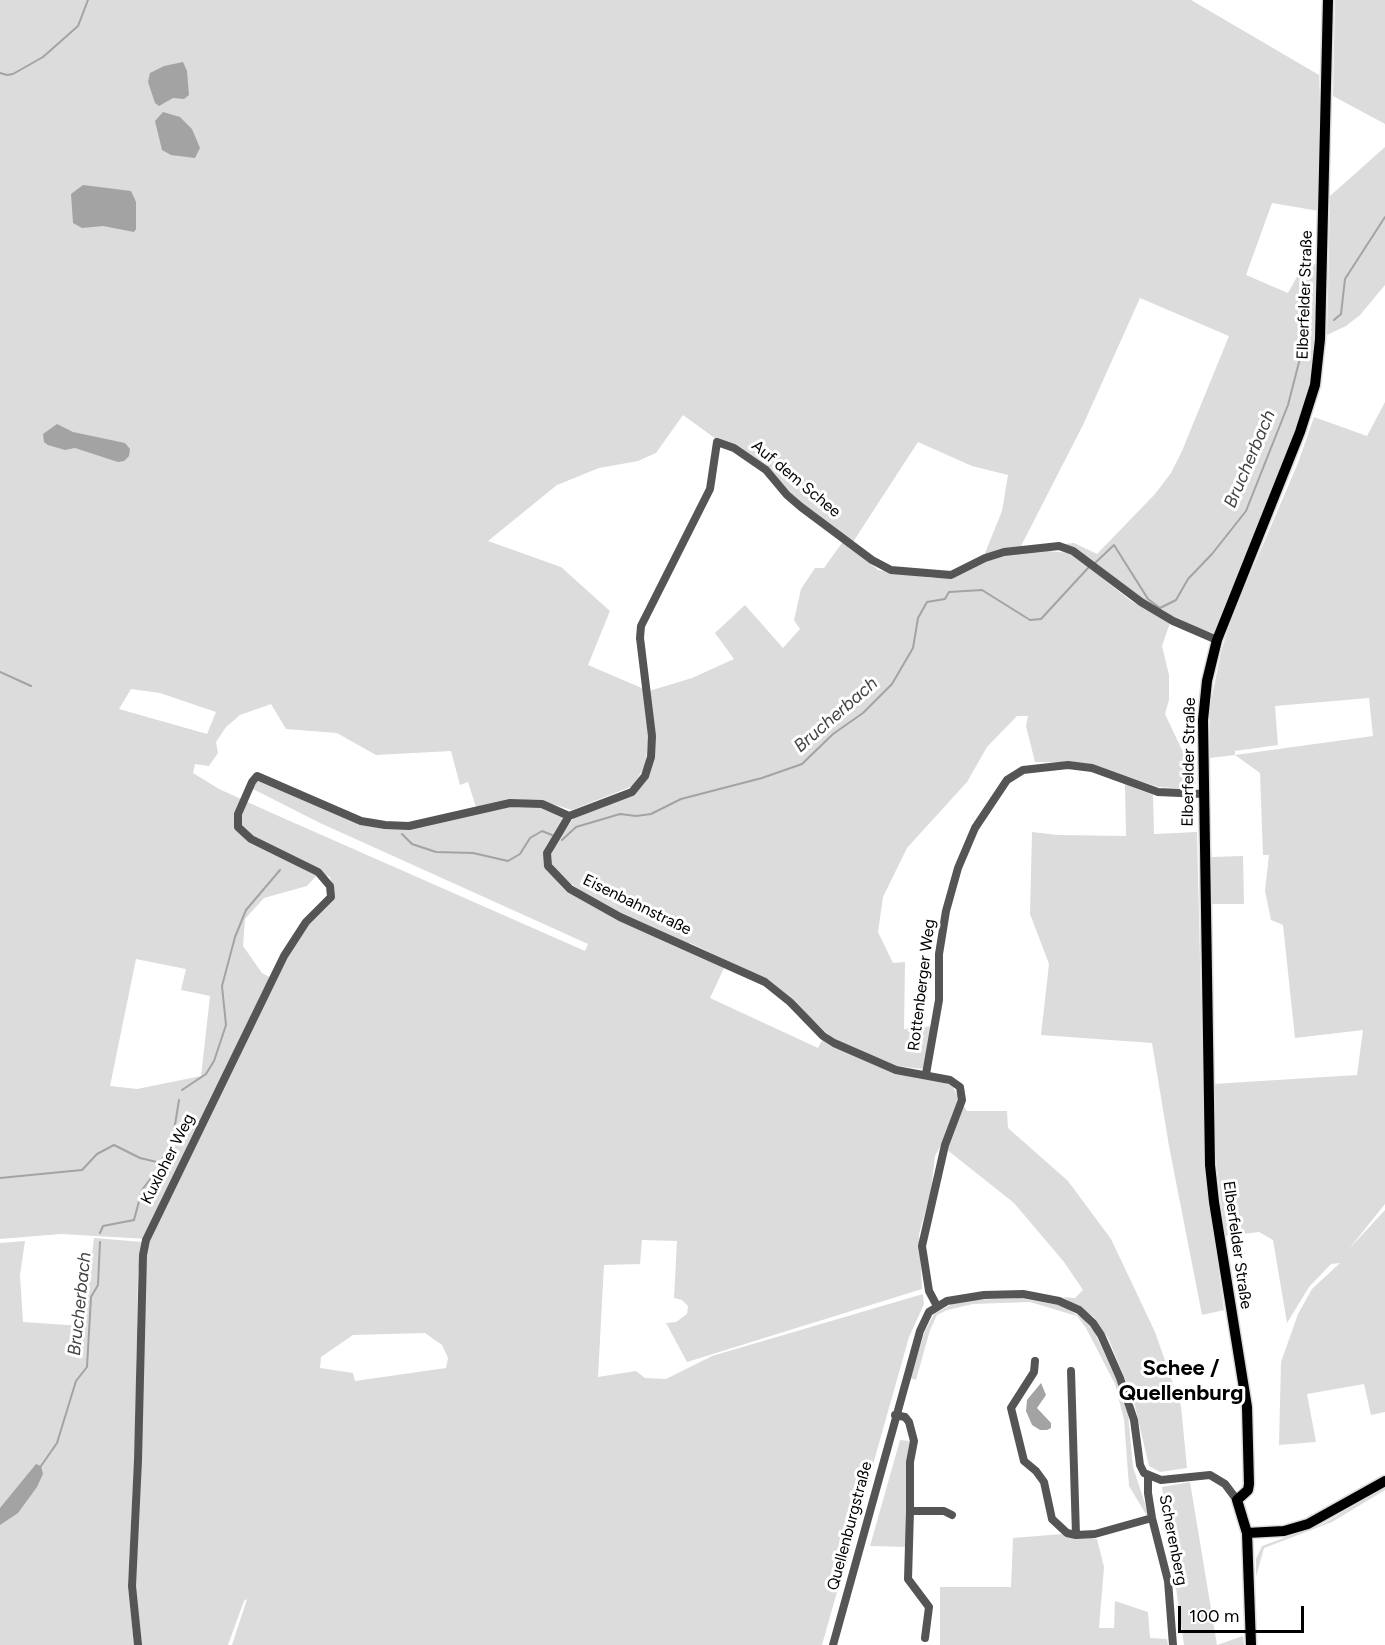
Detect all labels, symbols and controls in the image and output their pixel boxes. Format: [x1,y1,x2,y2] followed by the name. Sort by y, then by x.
[1293,230,1317,360] street label: Elberfelder Straße
[1220,407,1280,511] water label: Brucherbach
[748,436,844,522] street label: Auf dem Schee
[790,673,882,757] water label: Brucherbach
[1178,697,1200,827] street label: Elberfelder Straße
[580,870,694,940] street label: Eisenbahnstraße
[904,918,940,1052] street label: Rottenberger Weg
[137,1111,199,1207] street label: Kuxloher Weg
[1218,1180,1256,1310] street label: Elberfelder Straße
[64,1251,96,1357] water label: Brucherbach
[1119,1356,1243,1408] district label: Schee / Quellenburg
[824,1459,876,1593] street label: Quellenburgstraße
[1155,1493,1191,1587] street label: Scherenberg
[1181,1594,1307,1632] scale bar
[1189,1605,1239,1627] text: 100 m

